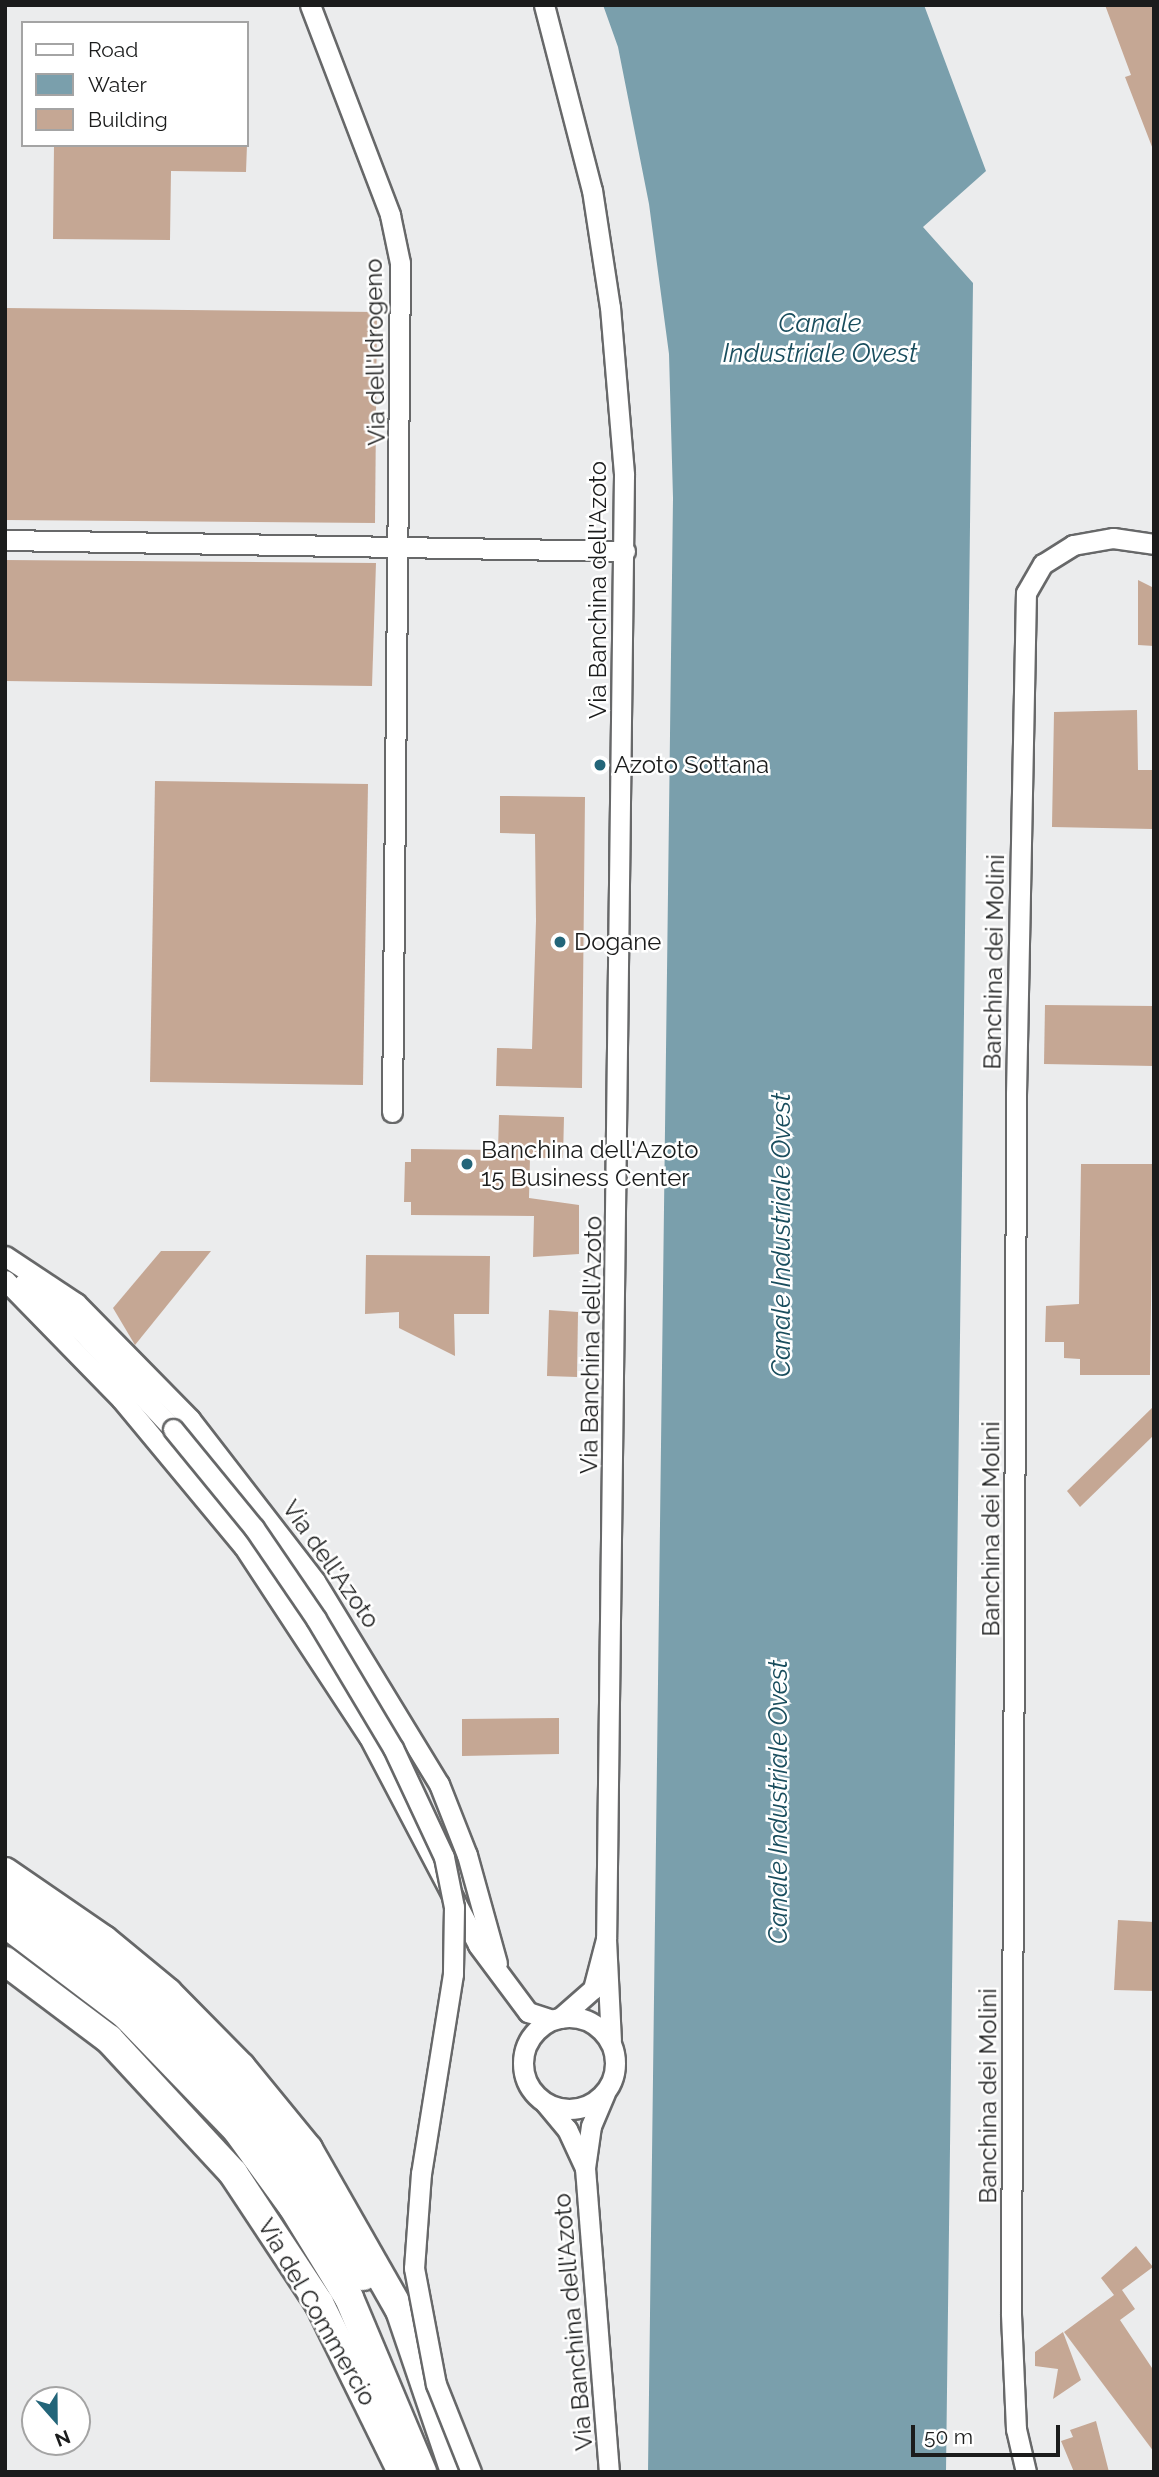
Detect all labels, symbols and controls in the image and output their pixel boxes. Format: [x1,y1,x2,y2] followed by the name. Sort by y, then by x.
[21,21,248,147] legend
[88,37,138,62] text: Road
[88,72,147,97] text: Water
[88,107,168,132] text: Building
[359,258,391,446] street label: Via dell'Idrogeno
[723,308,917,370] water label: Canale Industriale Ovest
[584,461,612,719] street label: Via Banchina dell'Azoto
[614,751,769,779] place label: Azoto Sottana
[592,757,608,773] marker: Azoto Sottana
[978,854,1010,1070] street label: Banchina dei Molini
[574,928,661,956] place label: Dogane
[552,934,568,950] marker: Dogane
[766,1093,798,1377] water label: Canale Industriale Ovest
[481,1136,699,1192] place label: Banchina dell'Azoto 15 Business Center
[459,1156,475,1172] marker: Banchina dell'Azoto 15 Business Center
[574,1216,608,1474] street label: Via Banchina dell'Azoto
[977,1421,1005,1637] street label: Banchina dei Molini
[276,1494,386,1634] street label: Via dell'Azoto
[763,1660,795,1944] water label: Canale Industriale Ovest
[974,1988,1002,2204] street label: Banchina dei Molini
[547,2192,599,2452] street label: Via Banchina dell'Azoto
[252,2213,382,2411] street label: Via del Commercio
[21,2386,91,2456] north arrow
[914,2410,1063,2454] scale bar
[924,2424,973,2449] text: 50 m
[52,2426,74,2452] text: N

